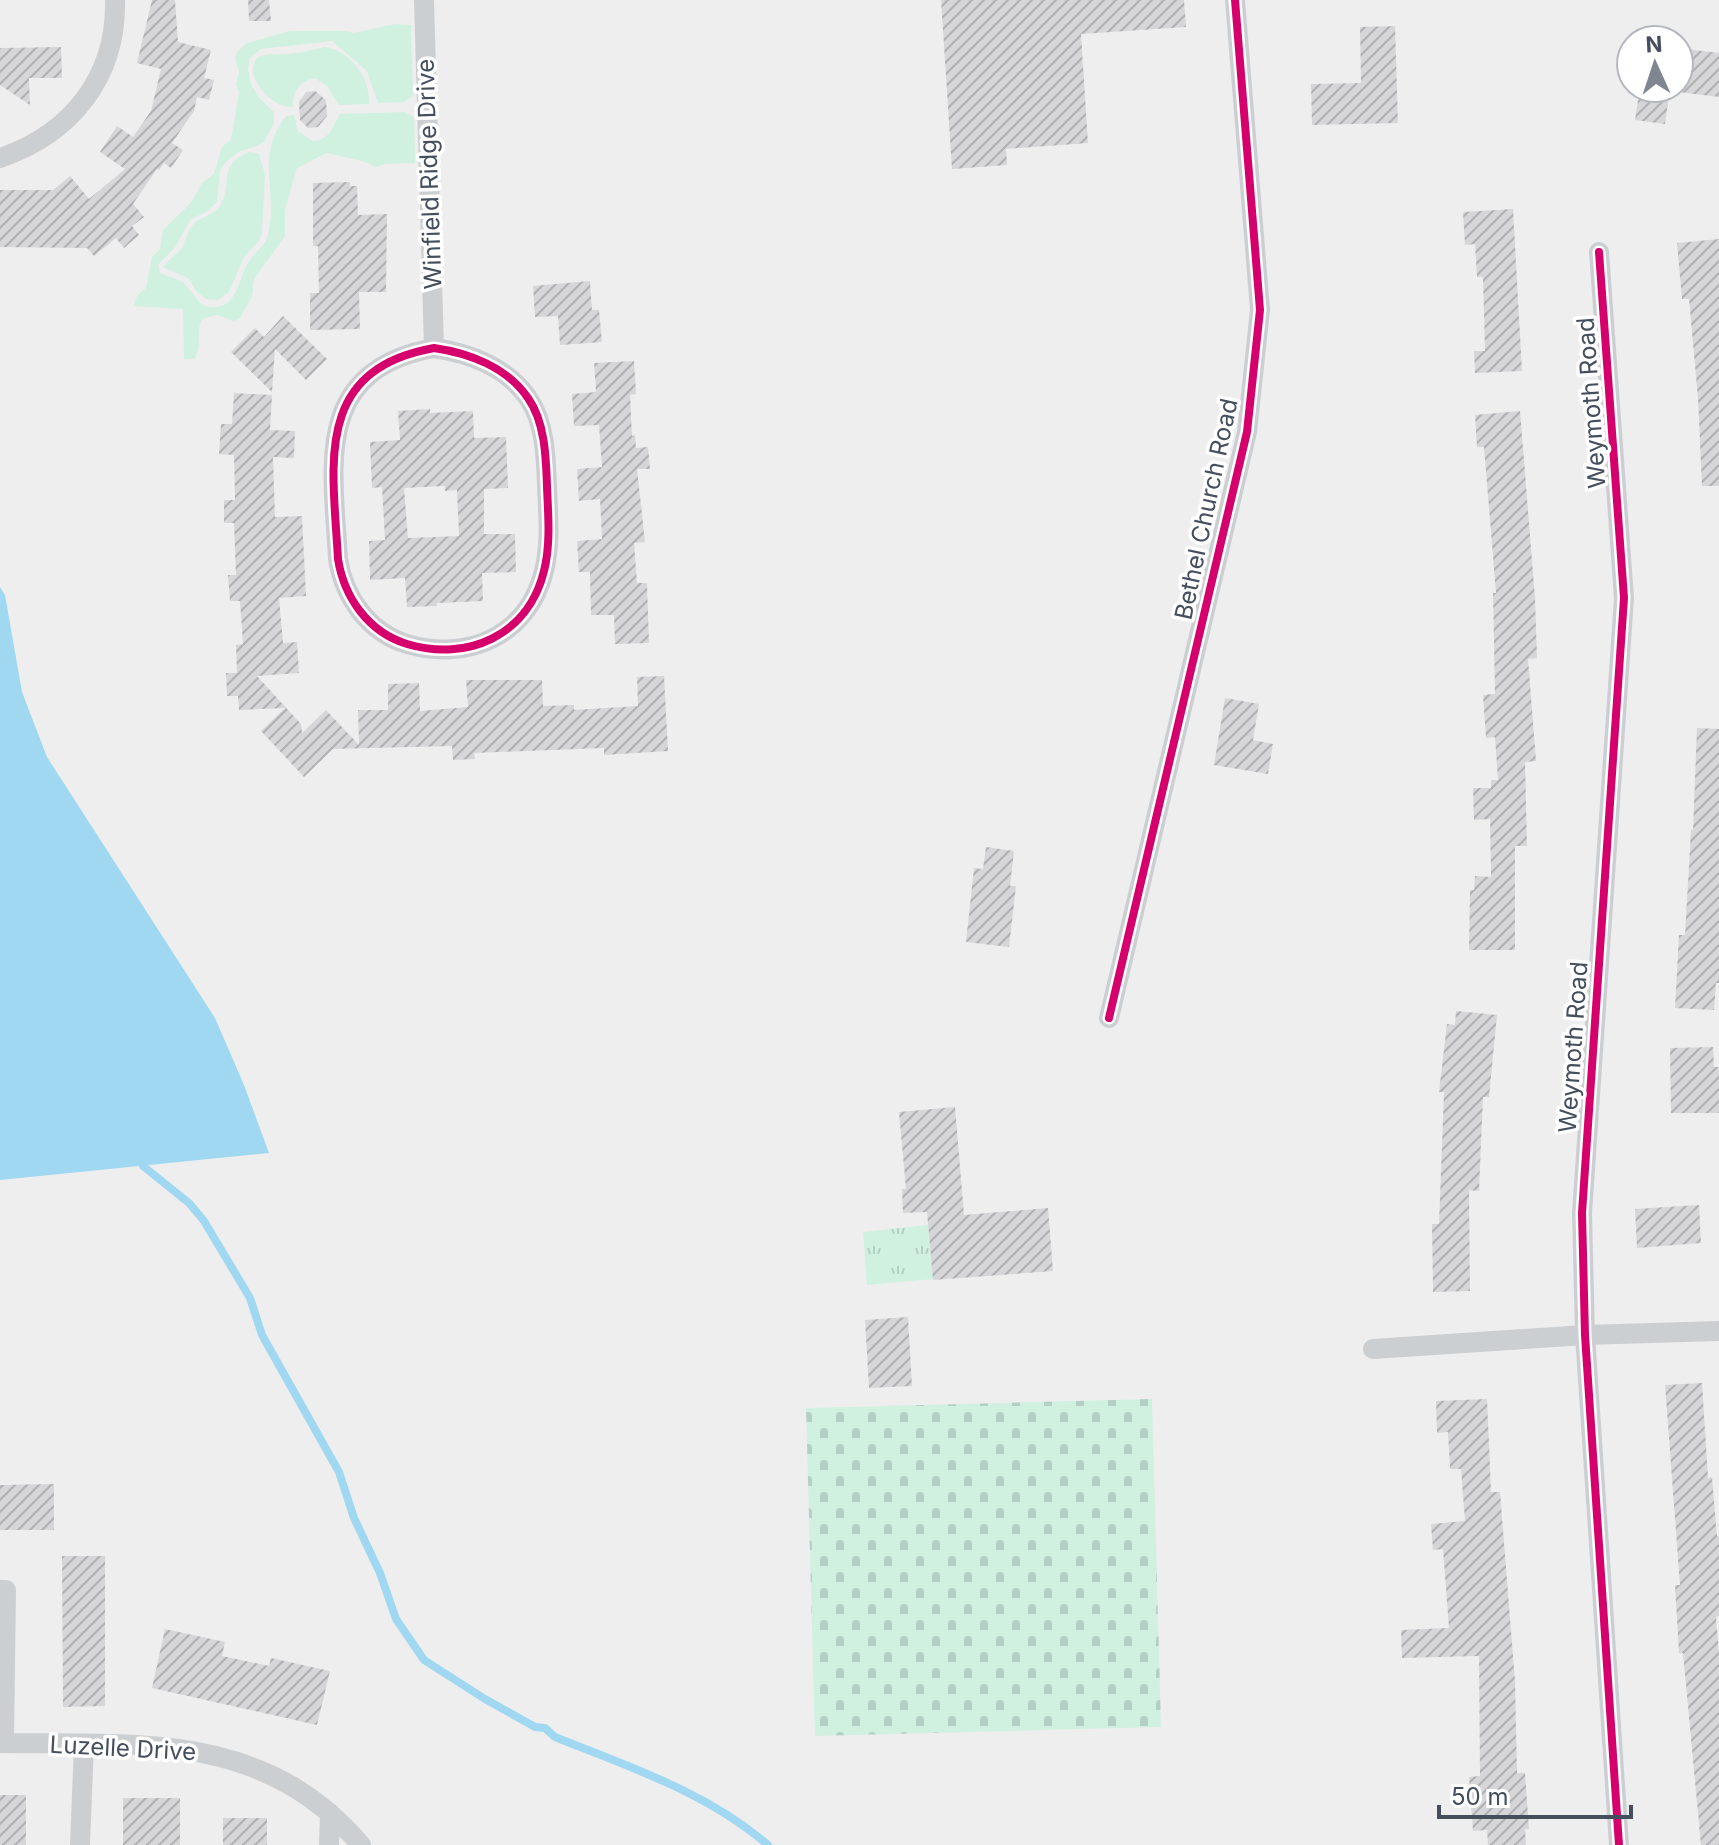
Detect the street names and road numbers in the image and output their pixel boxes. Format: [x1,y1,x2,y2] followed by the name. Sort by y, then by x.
[410,58,448,290] street label: Winfield Ridge Drive
[1571,316,1611,490] street label: Weymoth Road
[1168,396,1244,622] street label: Bethel Church Road
[1553,960,1593,1134] street label: Weymoth Road
[49,1730,197,1766] street label: Luzelle Drive

